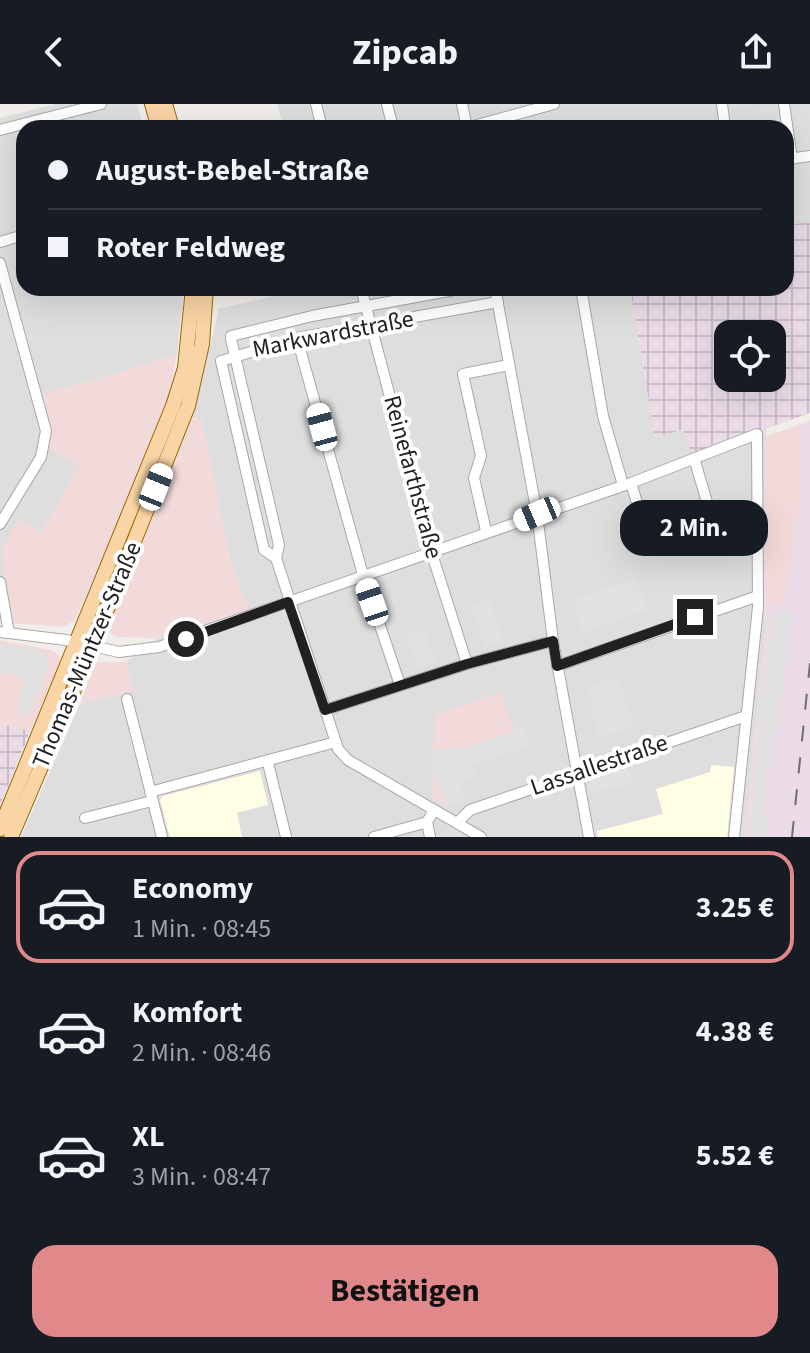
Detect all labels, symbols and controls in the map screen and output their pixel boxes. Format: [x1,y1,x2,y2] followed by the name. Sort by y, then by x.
[352,27,458,78] text: Zipcab
[32,30,76,74] icon: back
[734,30,778,74] icon: share
[96,149,369,192] text: August-Bebel-Straße
[96,226,285,269] text: Roter Feldweg
[249,301,417,367] street label: Markwardstraße
[714,320,786,392] map controls
[714,320,786,392] button: locate
[374,392,452,562] street label: Reinefarthstraße
[304,401,340,453] car
[136,460,176,514] car
[510,494,564,534] car
[621,501,769,557] callout: 2 Min.
[660,509,728,546] text: 2 Min.
[23,536,151,774] street label: Thomas-Müntzer-Straße
[353,575,391,629] car
[677,599,713,635] route end
[168,621,204,657] route start
[526,725,672,805] street label: Lassallestraße
[132,867,253,910] text: Economy
[36,871,108,943] icon: car
[696,886,774,929] text: 3.25 €
[132,910,271,947] text: 1 Min. · 08:45
[132,991,242,1034] text: Komfort
[36,995,108,1067] icon: car
[696,1010,774,1053] text: 4.38 €
[132,1034,271,1071] text: 2 Min. · 08:46
[132,1115,165,1158] text: XL
[36,1119,108,1191] icon: car
[696,1134,774,1177] text: 5.52 €
[132,1158,271,1195] text: 3 Min. · 08:47
[32,1245,778,1337] button: Bestätigen

